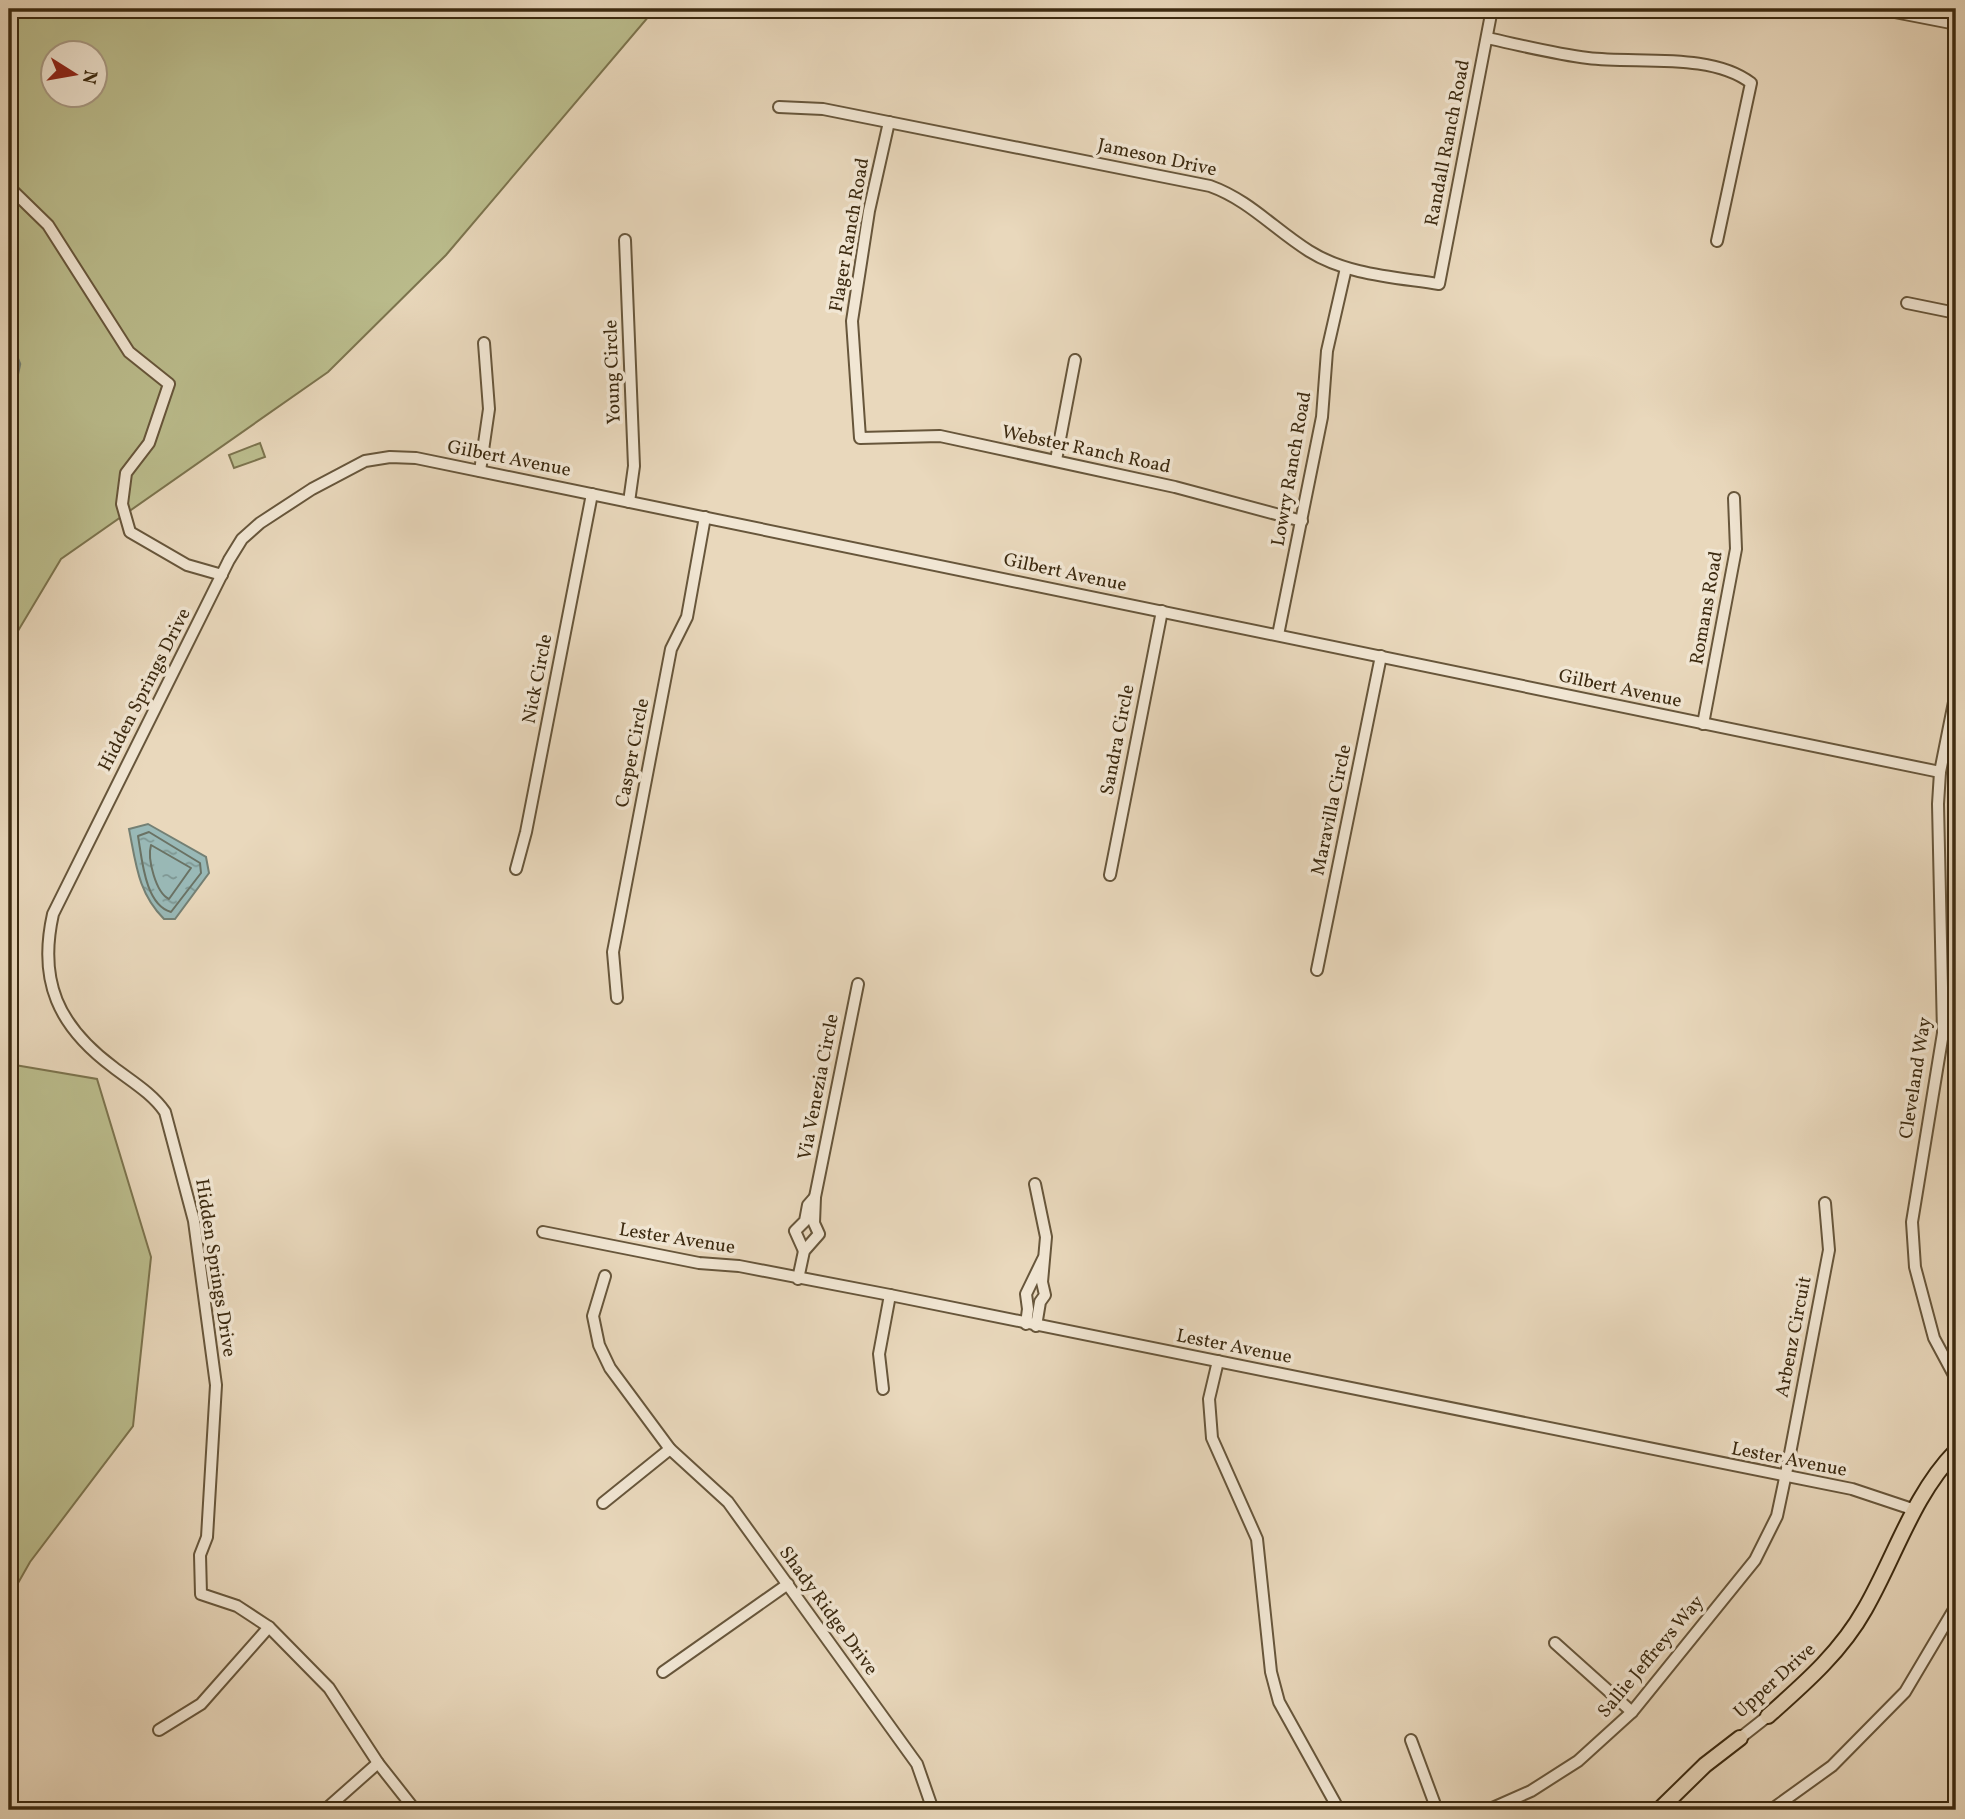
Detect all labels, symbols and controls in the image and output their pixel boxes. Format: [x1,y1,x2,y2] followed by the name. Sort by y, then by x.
[38,38,108,108] north arrow
[1419,58,1477,228] street label: Randall Ranch Road
[75,68,103,86] text: N
[1095,133,1219,183] street label: Jameson Drive
[824,156,876,314] street label: Flager Ranch Road
[598,319,628,425] street label: Young Circle
[1266,390,1318,548] street label: Lowry Ranch Road
[999,419,1173,481] street label: Webster Ranch Road
[445,434,573,484] street label: Gilbert Avenue
[1001,547,1129,599] street label: Gilbert Avenue
[1684,549,1730,667] street label: Romans Road
[93,604,197,776] street label: Hidden Springs Drive
[517,632,559,726] street label: Nick Circle
[1556,663,1684,715] street label: Gilbert Avenue
[1095,683,1141,797] street label: Sandra Circle
[610,696,656,810] street label: Casper Circle
[1305,742,1359,878] street label: Maravilla Circle
[792,1012,846,1162] street label: Via Venezia Circle
[1894,1015,1938,1141] street label: Cleveland Way
[188,1177,242,1359] street label: Hidden Springs Drive
[617,1217,737,1261] street label: Lester Avenue
[1769,1274,1819,1400] street label: Arbenz Circuit
[1174,1323,1294,1371] street label: Lester Avenue
[1729,1436,1849,1484] street label: Lester Avenue
[772,1541,884,1681] street label: Shady Ridge Drive
[1592,1590,1710,1724] street label: Sallie Jeffreys Way
[1728,1637,1822,1725] street label: Upper Drive

